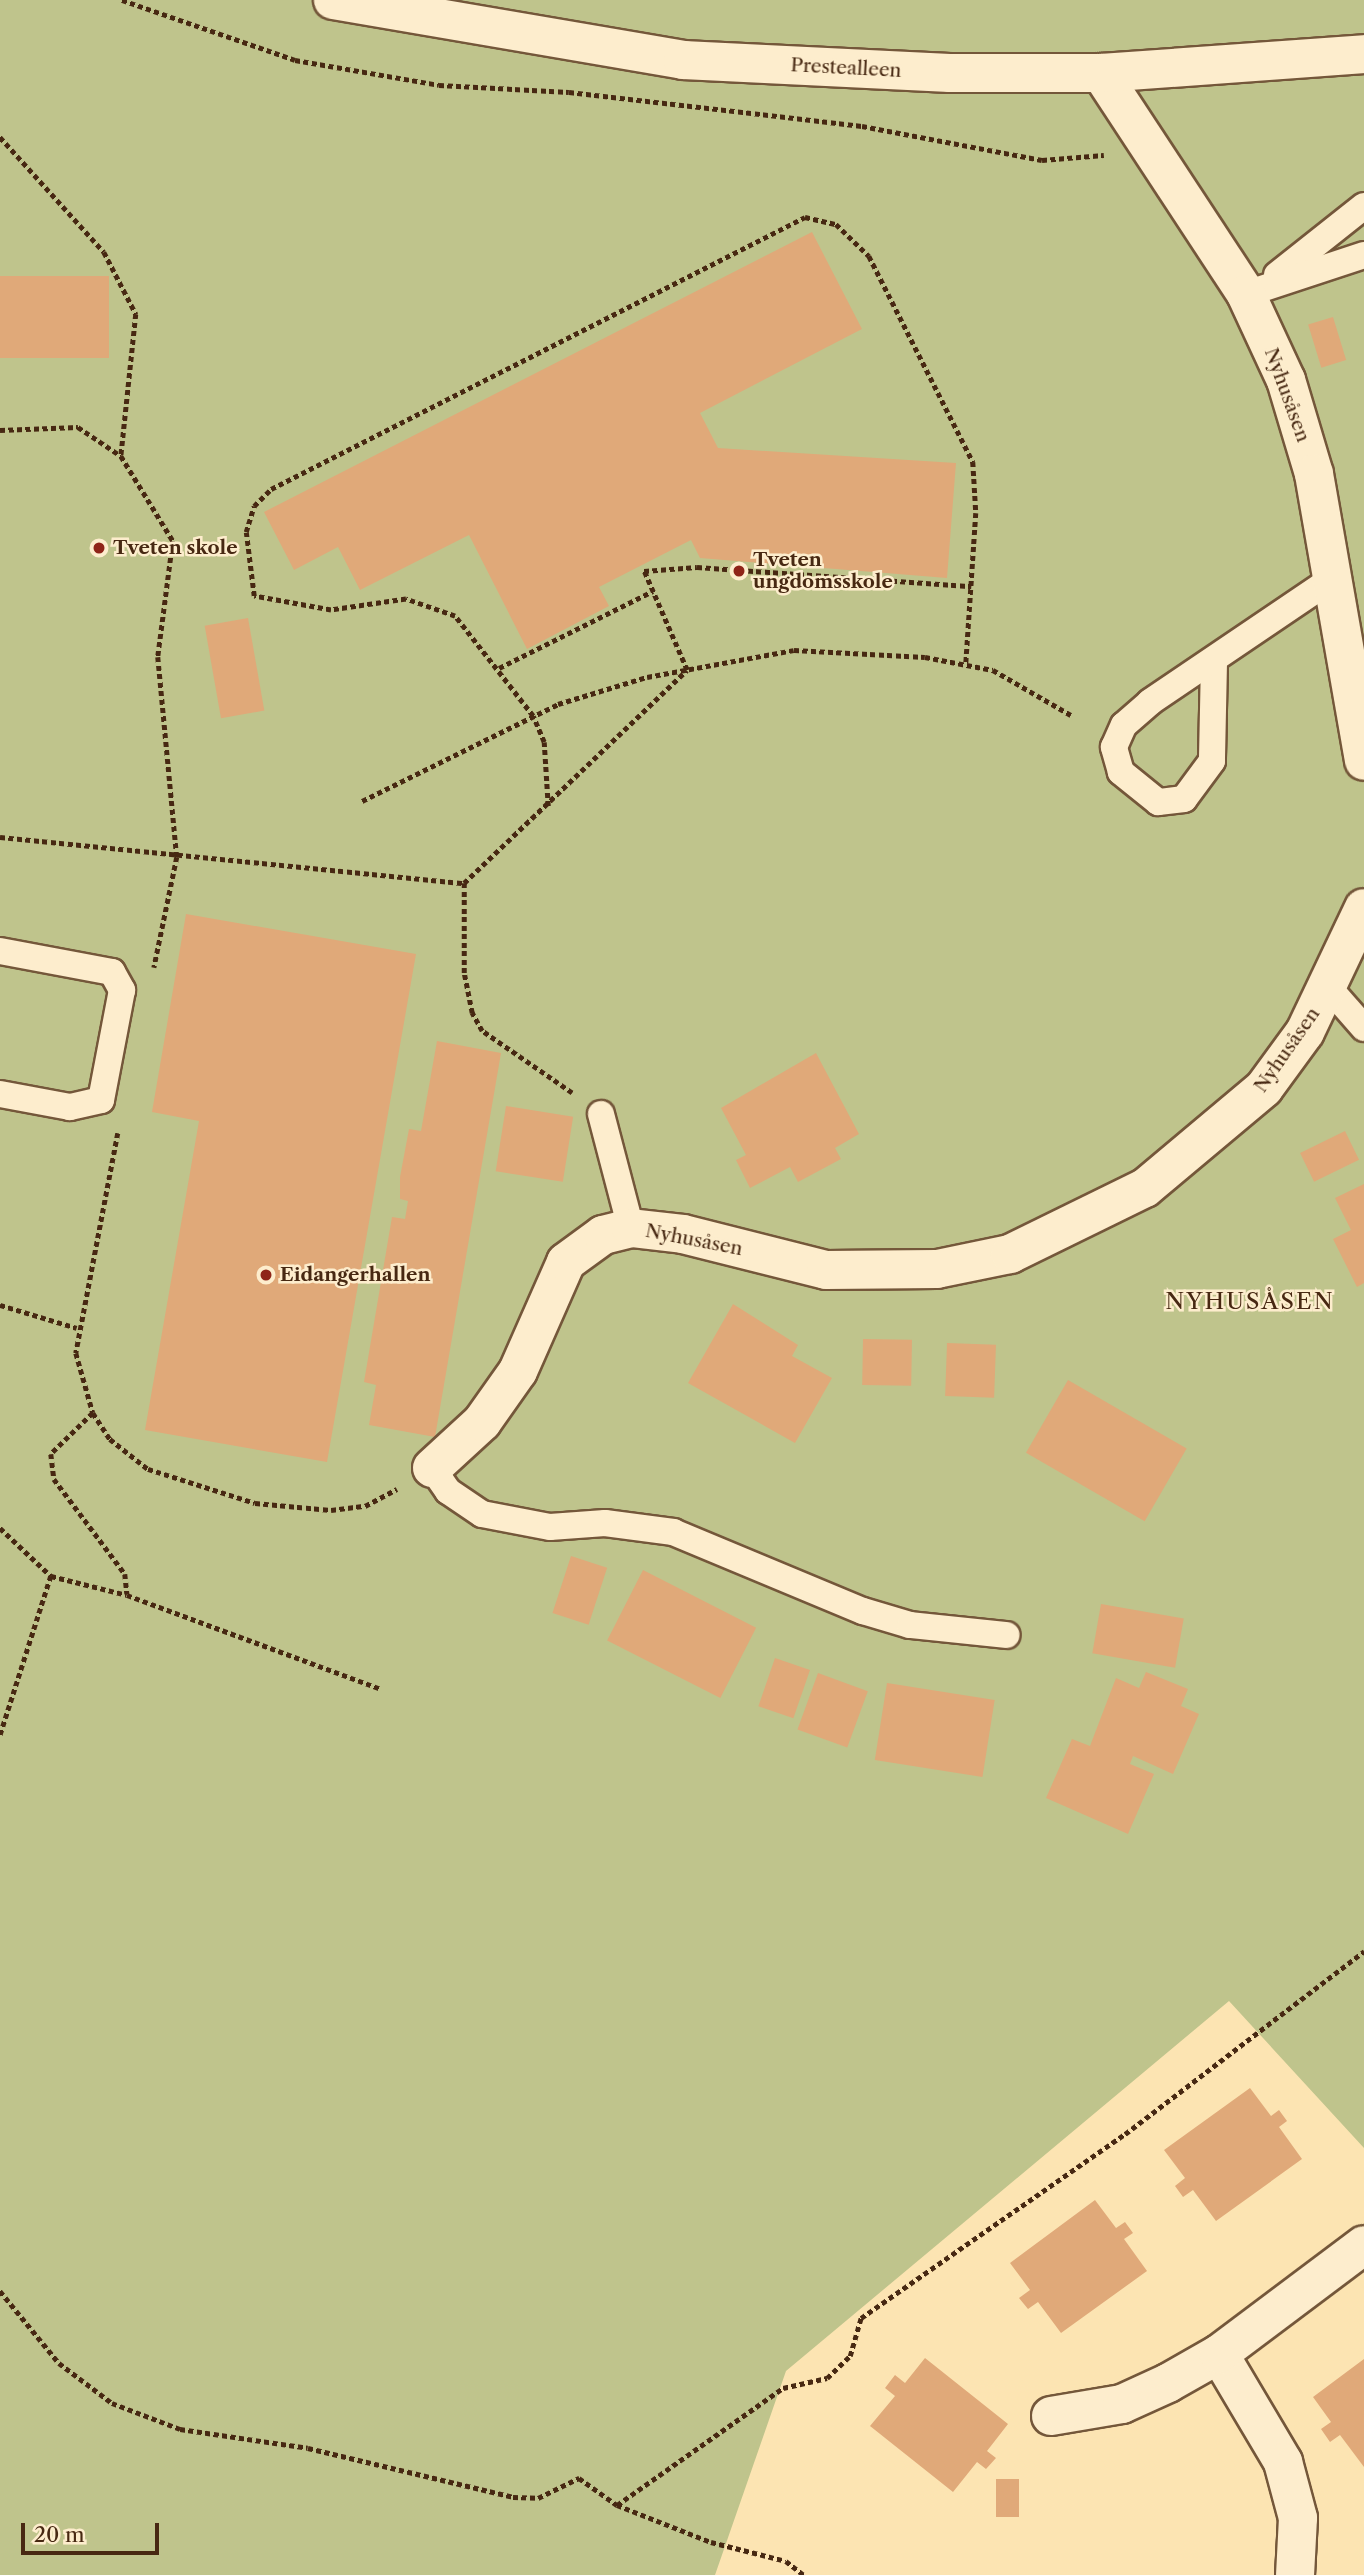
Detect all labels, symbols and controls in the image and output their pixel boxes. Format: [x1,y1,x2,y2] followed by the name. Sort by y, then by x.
[790,54,902,82] street label: Prestealleen
[1259,345,1315,445] street label: Nyhusåsen
[113,537,238,559] place label: Tveten skole
[91,540,107,556] marker: Tveten skole
[753,549,893,593] place label: Tveten ungdomsskole
[731,563,747,579] marker: Tveten ungdomsskole
[1249,1003,1325,1097] street label: Nyhusåsen
[644,1219,744,1261] street label: Nyhusåsen
[280,1264,430,1286] place label: Eidangerhallen
[258,1267,274,1283] marker: Eidangerhallen
[1166,1287,1334,1315] district label: NYHUSÅSEN
[24,2508,163,2552] scale bar
[34,2522,85,2547] text: 20 m

